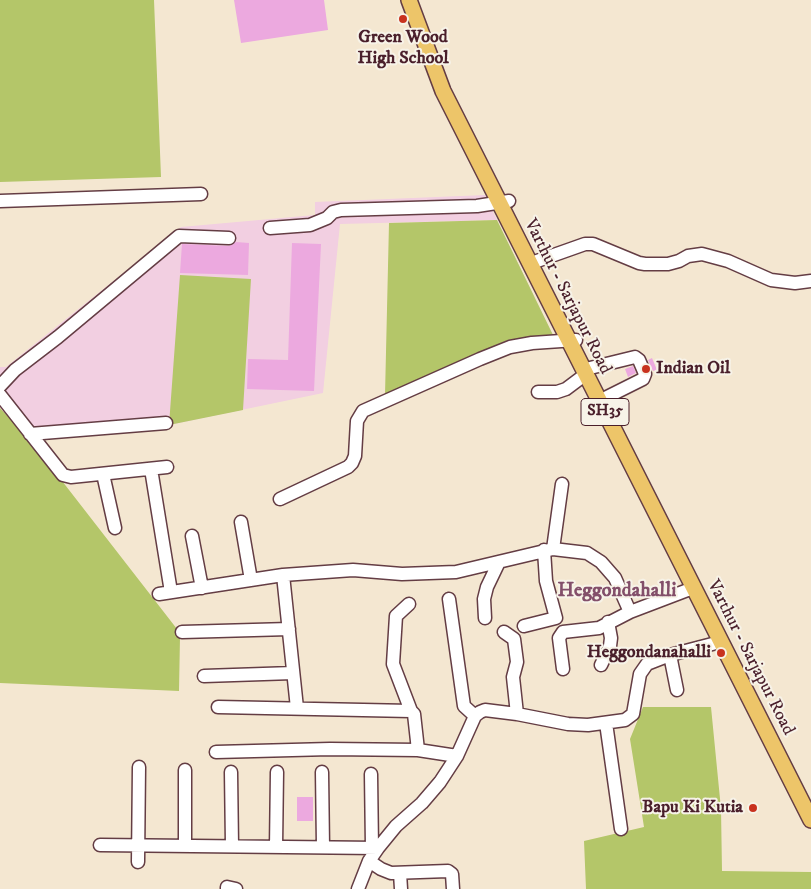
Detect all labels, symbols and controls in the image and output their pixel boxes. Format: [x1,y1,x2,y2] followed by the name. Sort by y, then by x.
[397,13,409,25] marker: Green Wood High School
[357,27,449,70] place label: Green Wood High School
[518,216,616,378] street label: Varthur - Sarjapur Road
[656,358,730,380] place label: Indian Oil
[640,363,652,375] marker: Indian Oil
[581,398,629,426] road number: SH35
[701,577,799,739] street label: Varthur - Sarjapur Road
[558,580,676,604] district label: Heggondahalli
[587,642,711,664] place label: Heggondanahalli
[715,647,727,659] marker: Heggondanahalli
[642,797,743,819] place label: Bapu Ki Kutia
[747,802,759,814] marker: Bapu Ki Kutia

